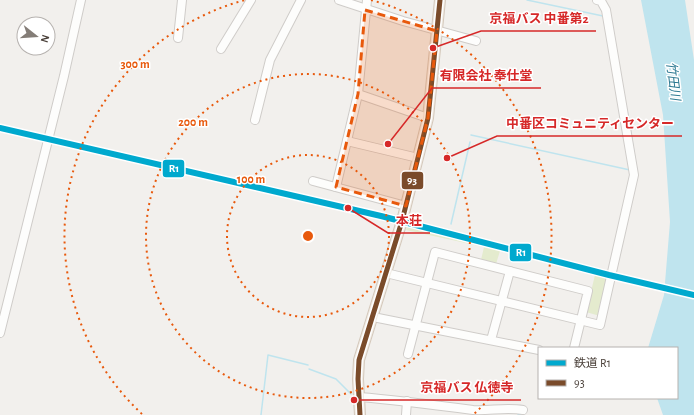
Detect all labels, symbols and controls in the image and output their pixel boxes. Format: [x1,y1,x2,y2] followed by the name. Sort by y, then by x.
[481,6,596,31] callout: 京福バス 中番第2
[489,11,589,26] text: 京福バス 中番第2
[16,16,56,56] north arrow
[39,34,51,44] text: N
[120,58,150,70] text: 300 m
[664,61,683,103] water label: 竹田川
[432,63,541,88] callout: 有限会社 奉仕堂
[440,68,532,83] text: 有限会社 奉仕堂
[497,111,682,136] callout: 中番区コミュニティセンター
[178,116,208,128] text: 200 m
[506,116,674,131] text: 中番区コミュニティセンター
[162,159,185,178] line badge: R1
[169,163,179,174] text: R1
[401,171,424,190] line badge: 93
[237,173,265,185] text: 100 m
[407,175,417,186] text: 93
[388,208,430,233] callout: 本荘
[396,214,422,228] text: 本荘
[301,229,315,243] centre of rings
[509,243,532,262] line badge: R1
[516,247,526,258] text: R1
[538,347,678,399] legend
[574,356,611,369] text: 鉄道 R1
[412,375,521,400] callout: 京福バス 仏徳寺
[574,377,585,389] text: 93
[421,380,513,395] text: 京福バス 仏徳寺

